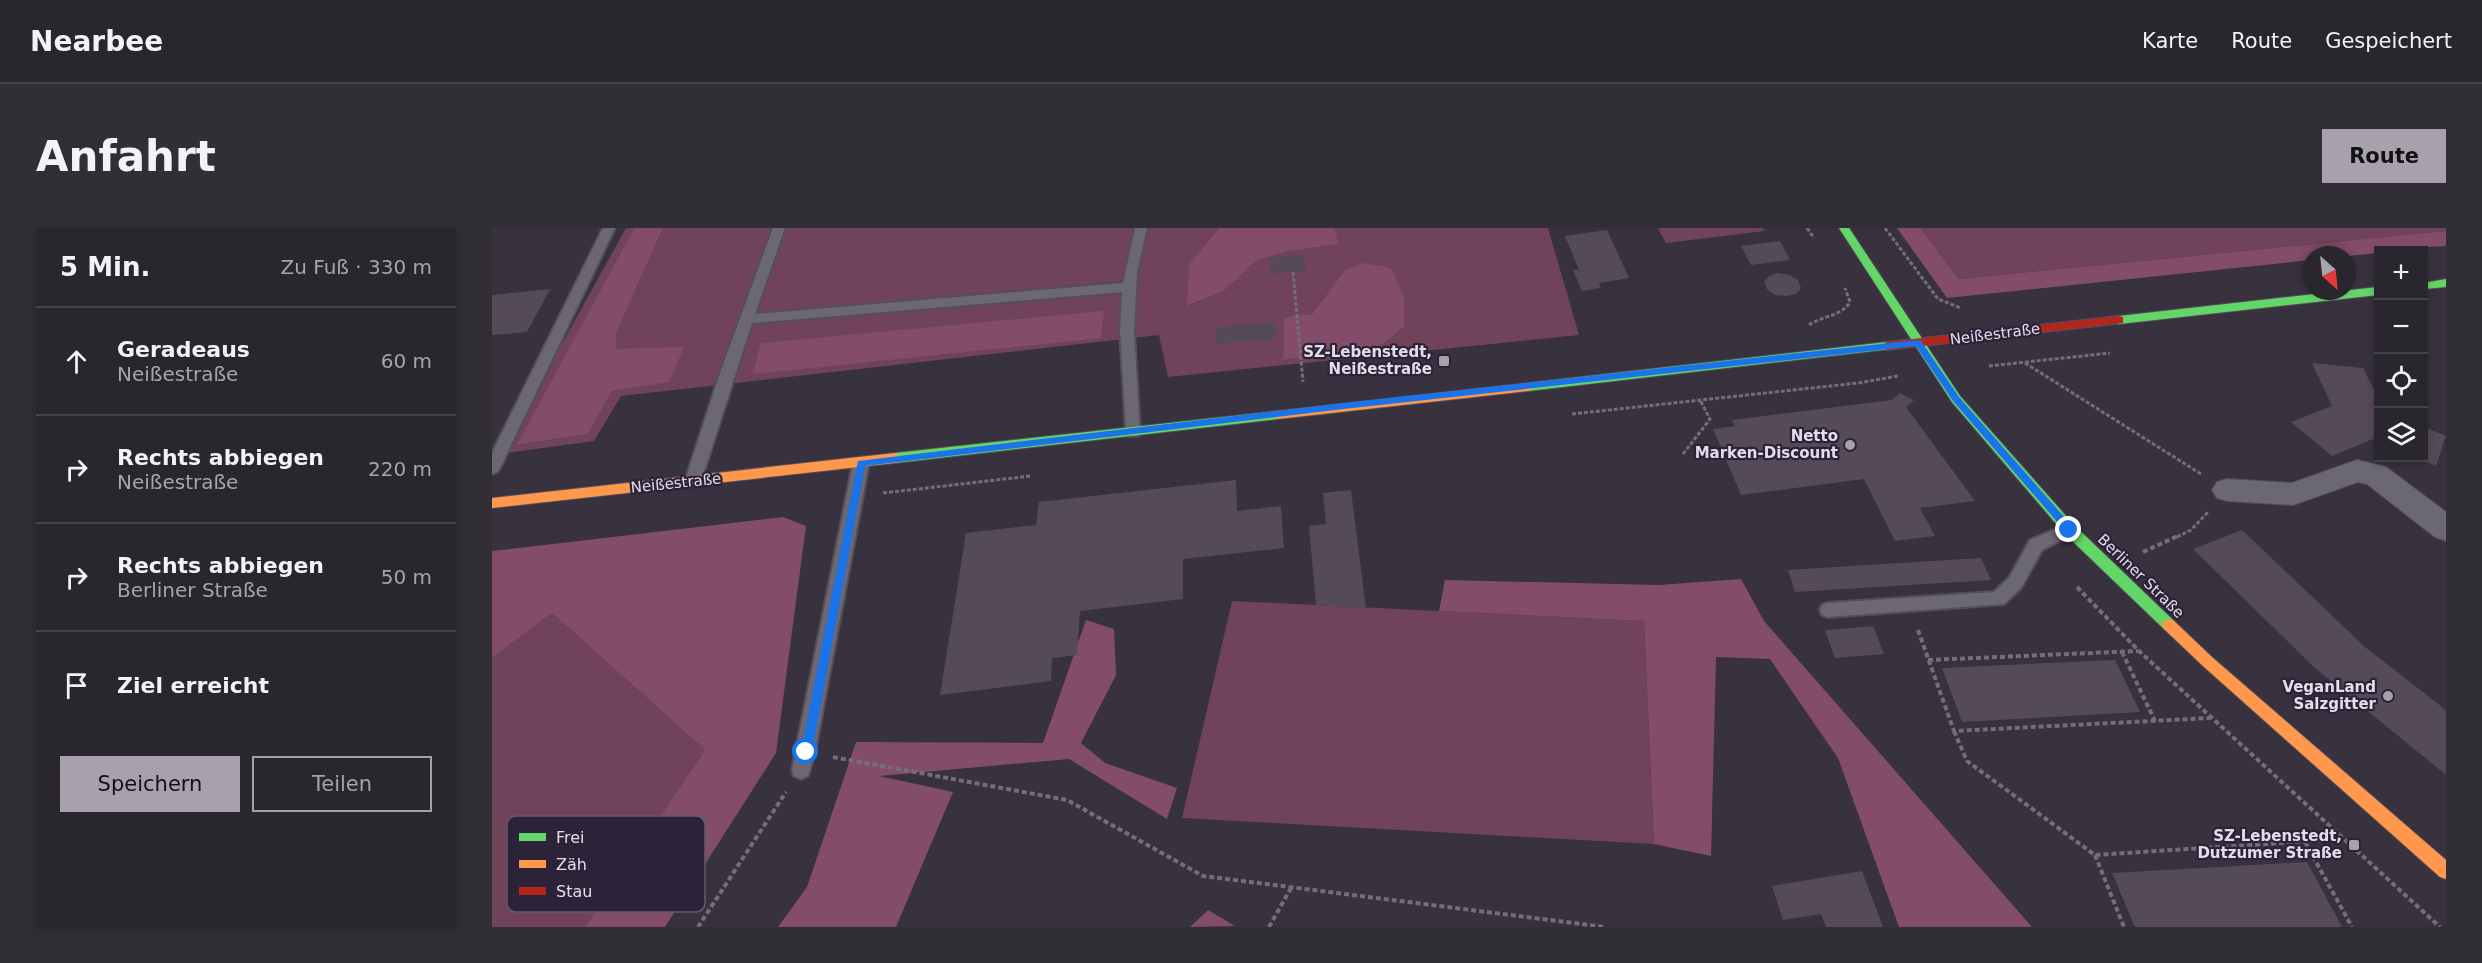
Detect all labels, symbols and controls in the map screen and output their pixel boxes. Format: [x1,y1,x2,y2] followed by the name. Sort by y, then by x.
[30,25,163,58] text: Nearbee
[2142,29,2198,53] text: Karte
[2231,29,2292,53] text: Route
[2325,29,2452,53] text: Gespeichert
[2322,129,2446,183] button: Route
[36,132,216,181] text: Anfahrt
[2302,246,2356,300] north arrow
[2374,246,2428,462] map controls
[2374,246,2428,300] button: +
[60,252,150,282] text: 5 Min.
[280,255,432,279] text: Zu Fuß · 330 m
[2374,300,2428,354] button: −
[1949,320,2041,348] street label: Neißestraße
[117,337,250,362] text: Geradeaus
[1303,343,1432,378] place label: SZ-Lebenstedt, Neißestraße
[60,345,93,378] icon: ahead
[381,349,432,373] text: 60 m
[1437,354,1451,368] marker: SZ-Lebenstedt, Neißestraße
[2374,354,2428,408] button: locate
[117,362,238,386] text: Neißestraße
[2374,408,2428,462] button: layers
[1695,427,1838,462] place label: Netto Marken-Discount
[1843,438,1857,452] marker: Netto Marken-Discount
[117,445,324,470] text: Rechts abbiegen
[60,453,93,486] icon: right
[368,457,432,481] text: 220 m
[630,469,722,497] street label: Neißestraße
[117,470,238,494] text: Neißestraße
[2055,516,2081,542] route end
[2094,530,2188,622] street label: Berliner Straße
[117,553,324,578] text: Rechts abbiegen
[60,561,93,594] icon: right
[381,565,432,589] text: 50 m
[117,578,268,602] text: Berliner Straße
[60,669,93,702] icon: arrive
[117,673,269,698] text: Ziel erreicht
[2282,678,2377,713] place label: VeganLand Salzgitter
[2381,689,2395,703] marker: VeganLand Salzgitter
[792,738,818,764] route start
[60,756,240,812] button: Speichern
[252,756,432,812] button: Teilen
[507,816,705,912] legend
[2197,827,2342,862] place label: SZ-Lebenstedt, Dutzumer Straße
[556,828,585,847] text: Frei
[2347,838,2361,852] marker: SZ-Lebenstedt, Dutzumer Straße
[556,855,587,874] text: Zäh
[556,882,592,901] text: Stau

